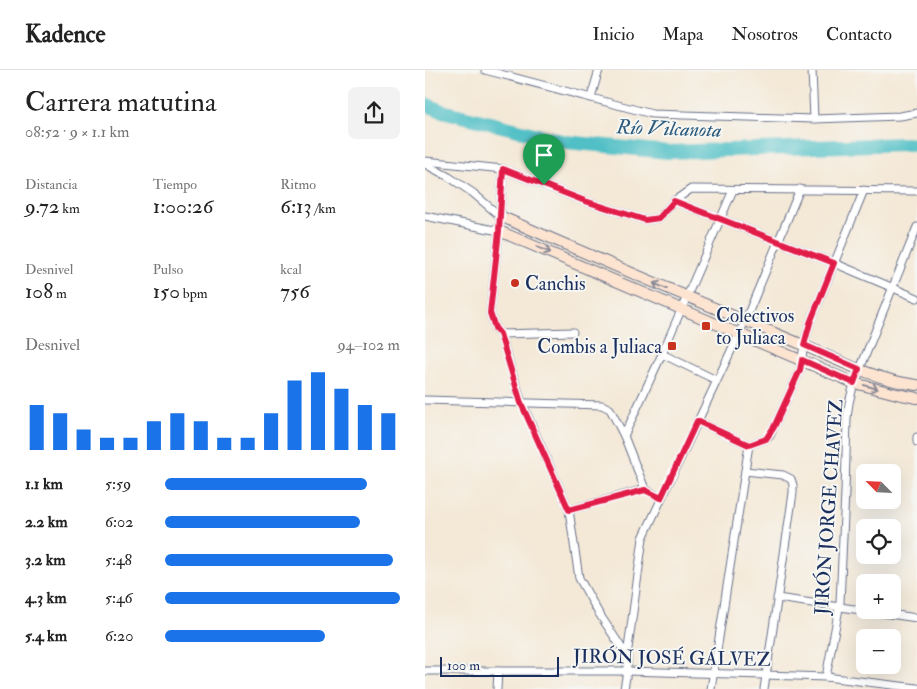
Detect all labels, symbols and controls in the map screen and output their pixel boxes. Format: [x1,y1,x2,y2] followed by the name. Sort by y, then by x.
[25,19,106,50] text: Kadence
[592,23,634,46] text: Inicio
[662,23,704,46] text: Mapa
[732,23,798,46] text: Nosotros
[826,23,892,46] text: Contacto
[25,85,216,120] text: Carrera matutina
[348,87,400,139] button: share
[615,114,722,143] water label: Río Vilcanota
[25,122,130,142] text: 08:52 · 9 × 1.1 km
[523,134,565,185] pin
[530,141,558,169] icon: arrive
[25,176,78,193] text: Distancia
[153,176,197,193] text: Tiempo
[280,176,316,193] text: Ritmo
[25,193,59,220] text: 9.72
[153,193,213,220] text: 1:00:26
[280,193,312,220] text: 6:13
[59,200,80,217] text: km
[312,200,336,217] text: /km
[536,246,551,256] one-way arrow
[25,261,73,278] text: Desnivel
[153,261,183,278] text: Pulso
[280,261,302,278] text: kcal
[525,272,586,296] place label: Canchis
[509,277,521,289] marker: Canchis
[25,278,53,305] text: 108
[153,278,180,305] text: 150
[280,278,310,305] text: 756
[653,280,668,290] one-way arrow
[53,285,67,302] text: m
[180,285,208,302] text: bpm
[716,304,794,350] place label: Colectivos to Juliaca
[700,320,712,332] marker: Colectivos to Juliaca
[25,335,80,355] text: Desnivel
[337,335,400,355] text: 94–102 m
[537,335,662,359] place label: Combis a Juliaca
[666,340,678,352] marker: Combis a Juliaca
[863,383,879,393] one-way arrow
[807,398,849,617] street label: JIRÓN JORGE CHAVEZ
[856,464,901,509] north arrow
[856,464,901,674] map controls
[25,474,63,494] text: 1.1 km
[105,474,131,494] text: 5:59
[25,512,68,532] text: 2.2 km
[105,512,133,532] text: 6:02
[856,519,901,564] button: locate
[25,550,66,570] text: 3.2 km
[105,550,132,570] text: 5:48
[856,574,901,619] button: +
[25,588,67,608] text: 4.3 km
[105,588,133,608] text: 5:46
[25,626,67,646] text: 5.4 km
[105,626,133,646] text: 6:20
[856,629,901,674] button: −
[572,642,771,672] street label: JIRÓN JOSÉ GÁLVEZ
[440,654,559,677] scale bar
[447,657,480,674] text: 100 m

